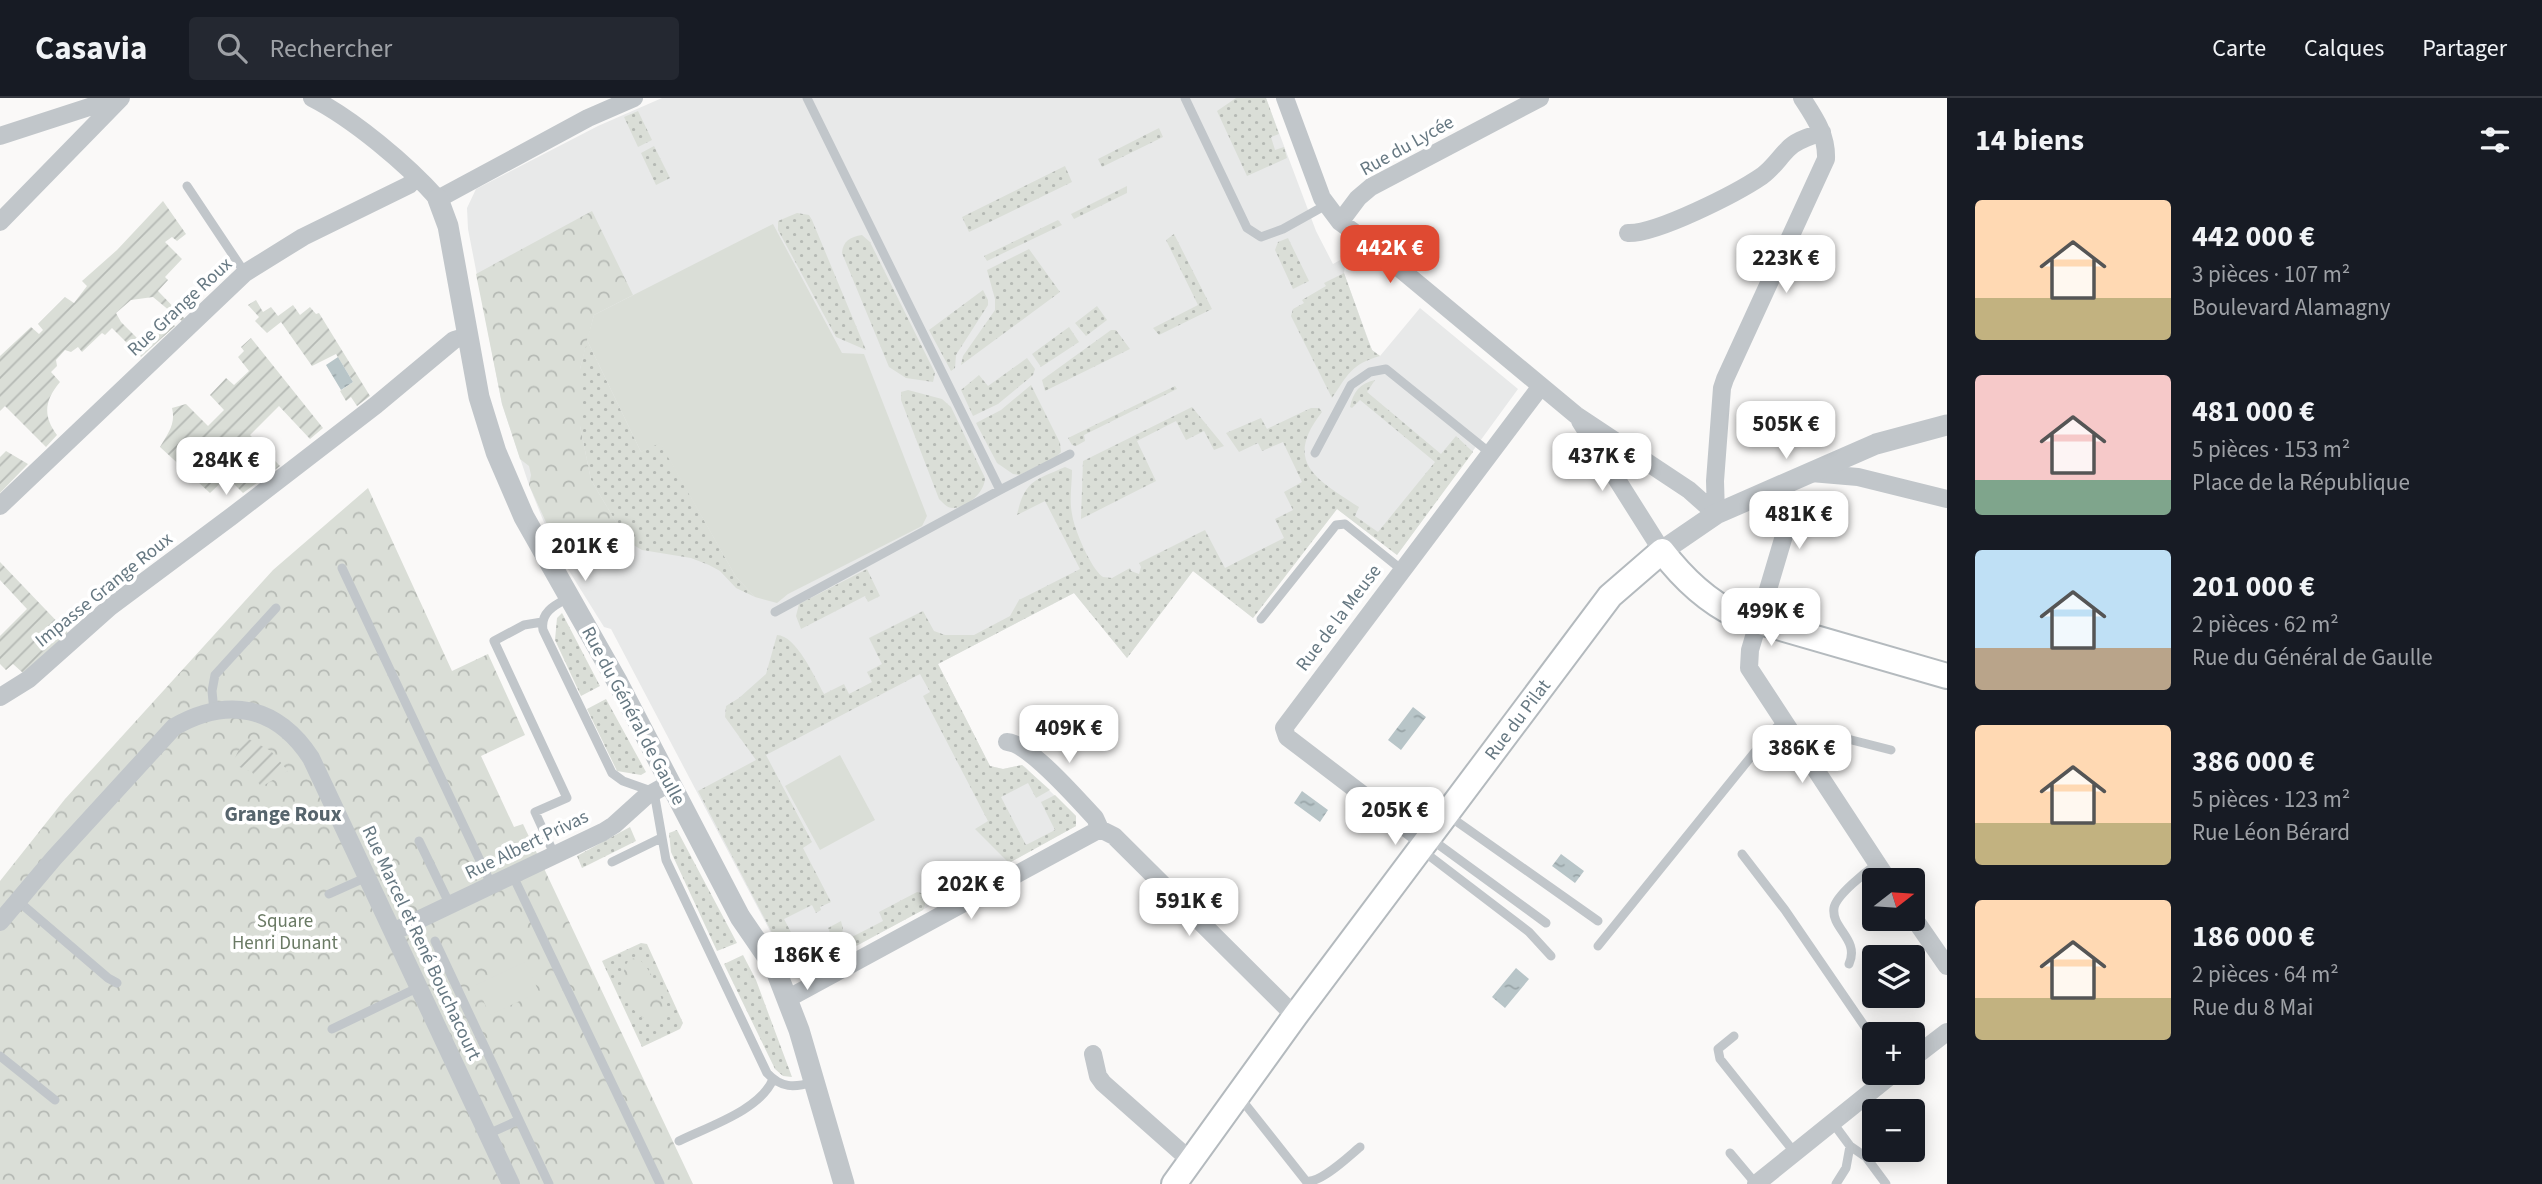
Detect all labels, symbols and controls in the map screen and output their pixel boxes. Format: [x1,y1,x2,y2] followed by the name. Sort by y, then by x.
[189,17,679,80] search box
[35,25,147,72] text: Casavia
[213,29,251,67] icon: search
[269,30,392,67] text: Rechercher
[2212,31,2266,66] text: Carte
[2304,31,2384,66] text: Calques
[2422,31,2507,66] text: Partager
[1355,109,1459,183] street label: Rue du Lycée
[1975,119,2084,162] text: 14 biens
[2476,121,2514,159] icon: filters
[2192,215,2315,258] text: 442 000 €
[1333,226,1447,285] pin: 442K €
[2031,228,2115,312] icon: home
[1356,231,1424,264] text: 442K €
[1729,236,1843,295] pin: 223K €
[1752,241,1820,274] text: 223K €
[122,251,239,363] street label: Rue Grange Roux
[2192,258,2350,291] text: 3 pièces · 107 m²
[2192,291,2390,324] text: Boulevard Alamagny
[2192,390,2315,433] text: 481 000 €
[1729,402,1843,461] pin: 505K €
[2031,403,2115,487] icon: home
[1752,407,1820,440] text: 505K €
[2192,433,2350,466] text: 5 pièces · 153 m²
[1545,434,1659,493] pin: 437K €
[169,438,283,497] pin: 284K €
[1568,439,1636,472] text: 437K €
[192,443,260,476] text: 284K €
[2192,466,2410,499] text: Place de la République
[1742,491,1856,551] pin: 481K €
[1765,497,1833,530] text: 481K €
[528,524,642,583] pin: 201K €
[30,526,179,654] street label: Impasse Grange Roux
[551,529,619,562] text: 201K €
[1290,559,1388,677] street label: Rue de la Meuse
[2192,565,2315,608] text: 201 000 €
[2031,578,2115,662] icon: home
[1714,588,1828,648] pin: 499K €
[1737,594,1805,627] text: 499K €
[2192,608,2339,641] text: 2 pièces · 62 m²
[574,622,692,810] street label: Rue du Général de Gaulle
[2192,641,2433,674] text: Rue du Général de Gaulle
[1479,673,1558,766] street label: Rue du Pilat
[1012,706,1126,765] pin: 409K €
[1035,711,1103,744] text: 409K €
[1745,726,1859,785] pin: 386K €
[1768,731,1836,764] text: 386K €
[2192,740,2315,783] text: 386 000 €
[2031,753,2115,837] icon: home
[2192,783,2350,816] text: 5 pièces · 123 m²
[1338,788,1452,847] pin: 205K €
[1361,793,1429,826] text: 205K €
[224,799,342,829] district label: Grange Roux
[461,803,593,887] street label: Rue Albert Privas
[2192,816,2350,849] text: Rue Léon Bérard
[355,821,488,1065] street label: Rue Marcel et René Bouchacourt
[914,862,1028,921] pin: 202K €
[937,867,1005,900] text: 202K €
[1862,868,1925,931] north arrow
[1862,868,1925,1162] map controls
[1132,878,1246,938] pin: 591K €
[1155,884,1223,917] text: 591K €
[232,908,339,957] park label: Square Henri Dunant
[2192,915,2315,958] text: 186 000 €
[2031,928,2115,1012] icon: home
[750,932,864,992] pin: 186K €
[773,938,841,971] text: 186K €
[1862,945,1925,1008] button: layers
[2192,958,2339,991] text: 2 pièces · 64 m²
[2192,991,2314,1024] text: Rue du 8 Mai
[1862,1022,1925,1085] button: +
[1862,1099,1925,1162] button: −

